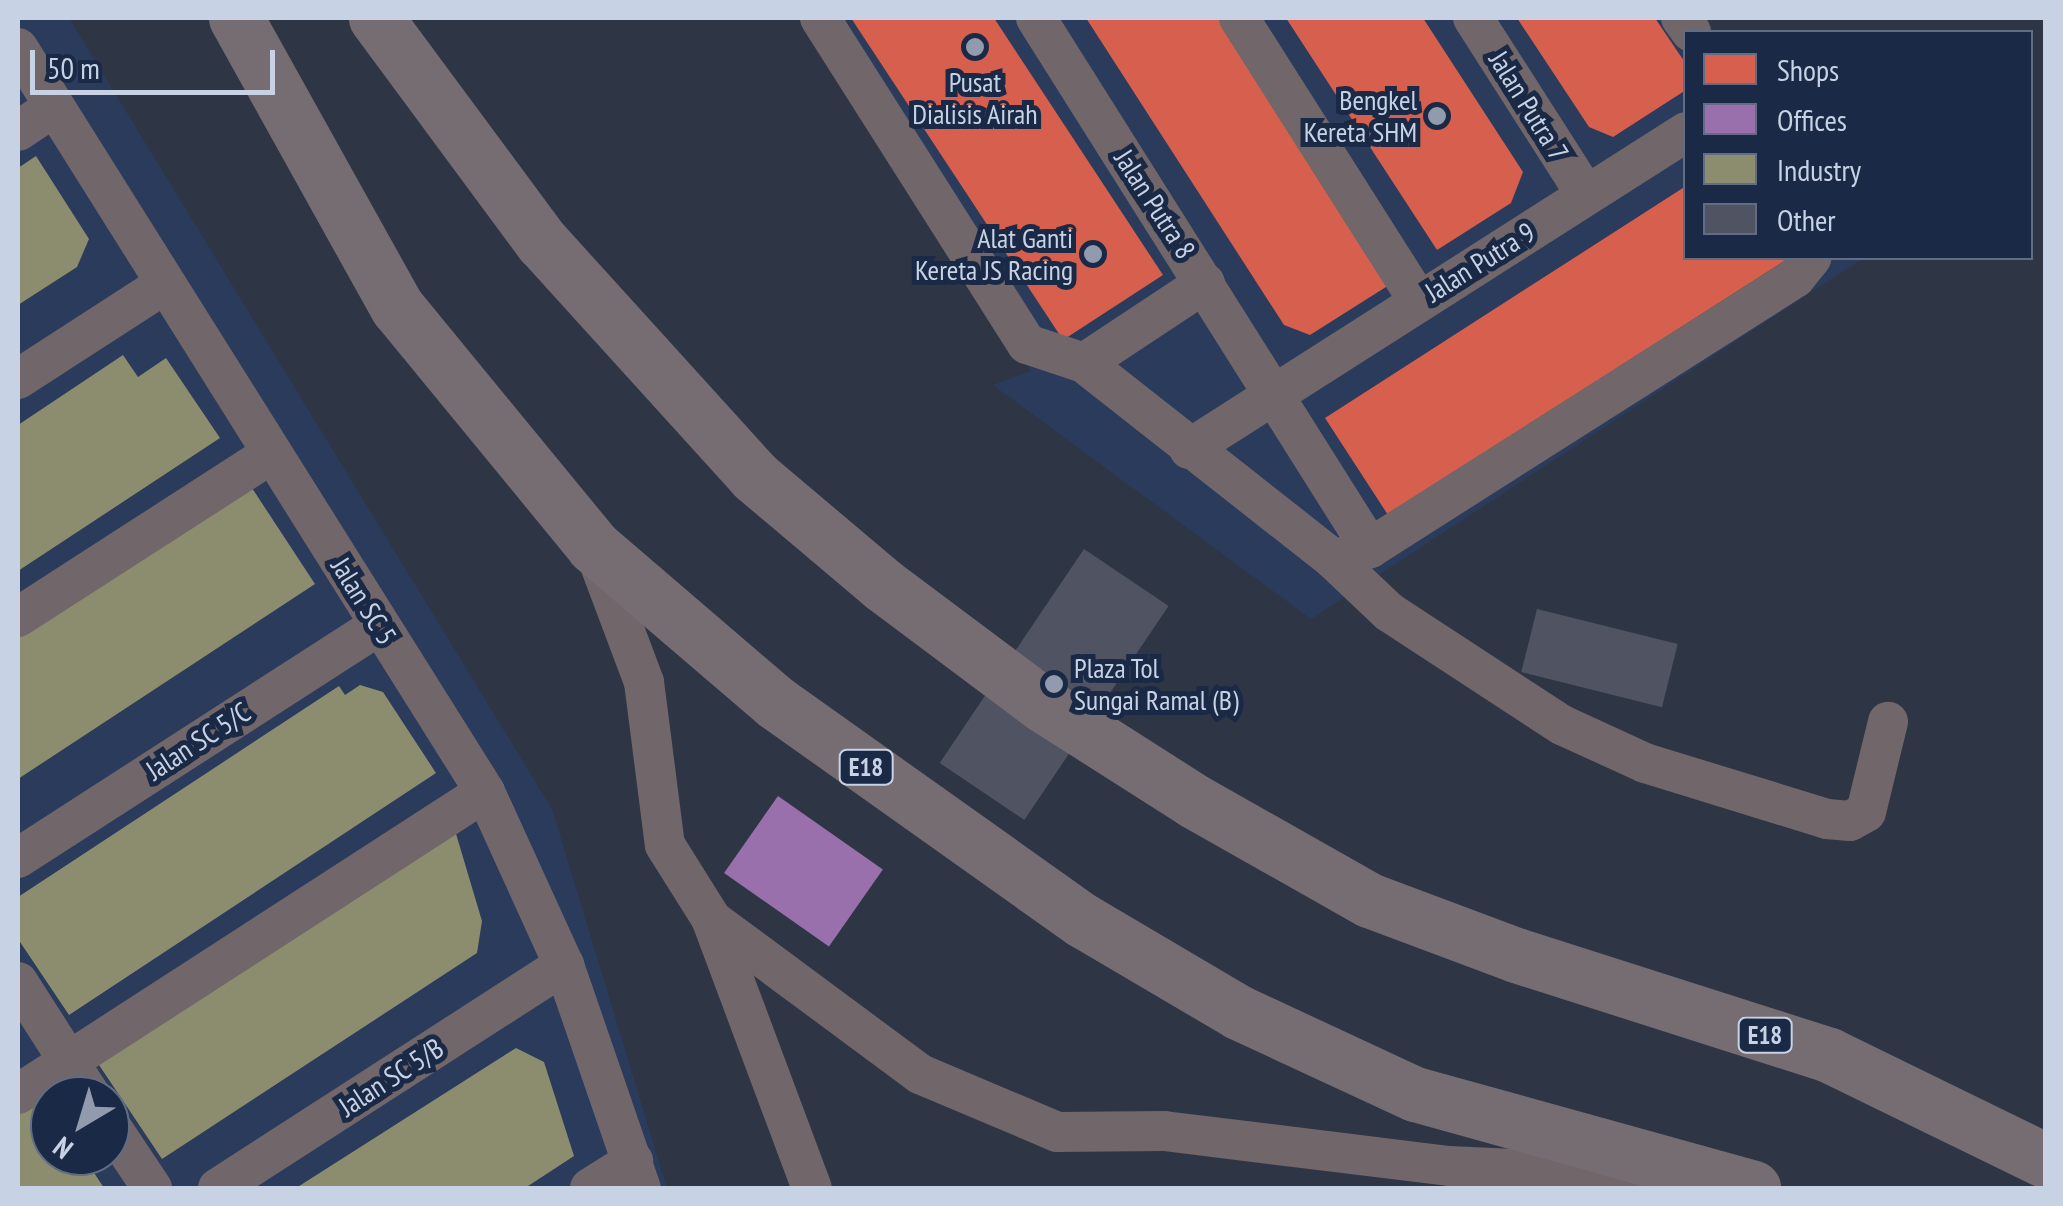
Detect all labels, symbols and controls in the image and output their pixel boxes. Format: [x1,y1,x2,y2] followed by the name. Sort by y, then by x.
[35,30,280,92] scale bar
[1683,30,2033,260] legend
[962,34,988,60] marker: Pusat Dialisis Airah
[1482,45,1576,167] street label: Jalan Putra 7
[47,48,100,87] text: 50 m
[1777,50,1839,89] text: Shops
[912,65,1038,131] place label: Pusat Dialisis Airah
[1304,83,1417,149] place label: Bengkel Kereta SHM
[1777,100,1847,139] text: Offices
[1426,105,1448,127] marker: Bengkel Kereta SHM
[1107,143,1203,265] street label: Jalan Putra 8
[1777,150,1861,189] text: Industry
[1777,200,1836,239] text: Other
[1419,215,1541,309] street label: Jalan Putra 9
[915,221,1073,287] place label: Alat Ganti Kereta JS Racing
[1082,243,1104,265] marker: Alat Ganti Kereta JS Racing
[324,551,404,651] street label: Jalan SC 5
[1074,651,1238,717] place label: Plaza Tol Sungai Ramal (B)
[1043,673,1065,695] marker: Plaza Tol Sungai Ramal (B)
[139,695,257,787] street label: Jalan SC 5/C
[838,747,894,787] road number: E18
[1738,1015,1792,1055] road number: E18
[332,1031,450,1123] street label: Jalan SC 5/B
[30,1076,130,1176] north arrow
[45,1129,80,1168] text: N

